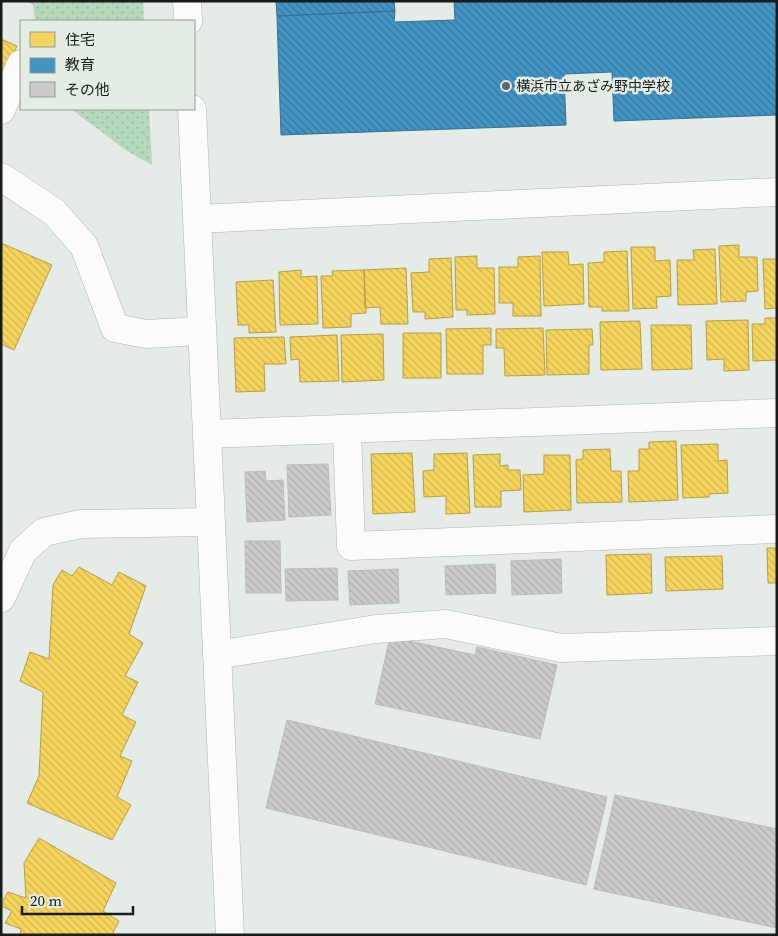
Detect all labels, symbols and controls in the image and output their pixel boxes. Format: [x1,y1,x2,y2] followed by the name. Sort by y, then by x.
[20,20,195,110] legend
[65,29,95,50] text: 住宅
[65,54,95,75] text: 教育
[516,76,670,96] place label: 横浜市立あざみ野中学校
[65,79,110,100] text: その他
[500,80,512,92] marker: 横浜市立あざみ野中学校
[22,884,134,916] scale bar
[30,890,62,911] text: 20 m

